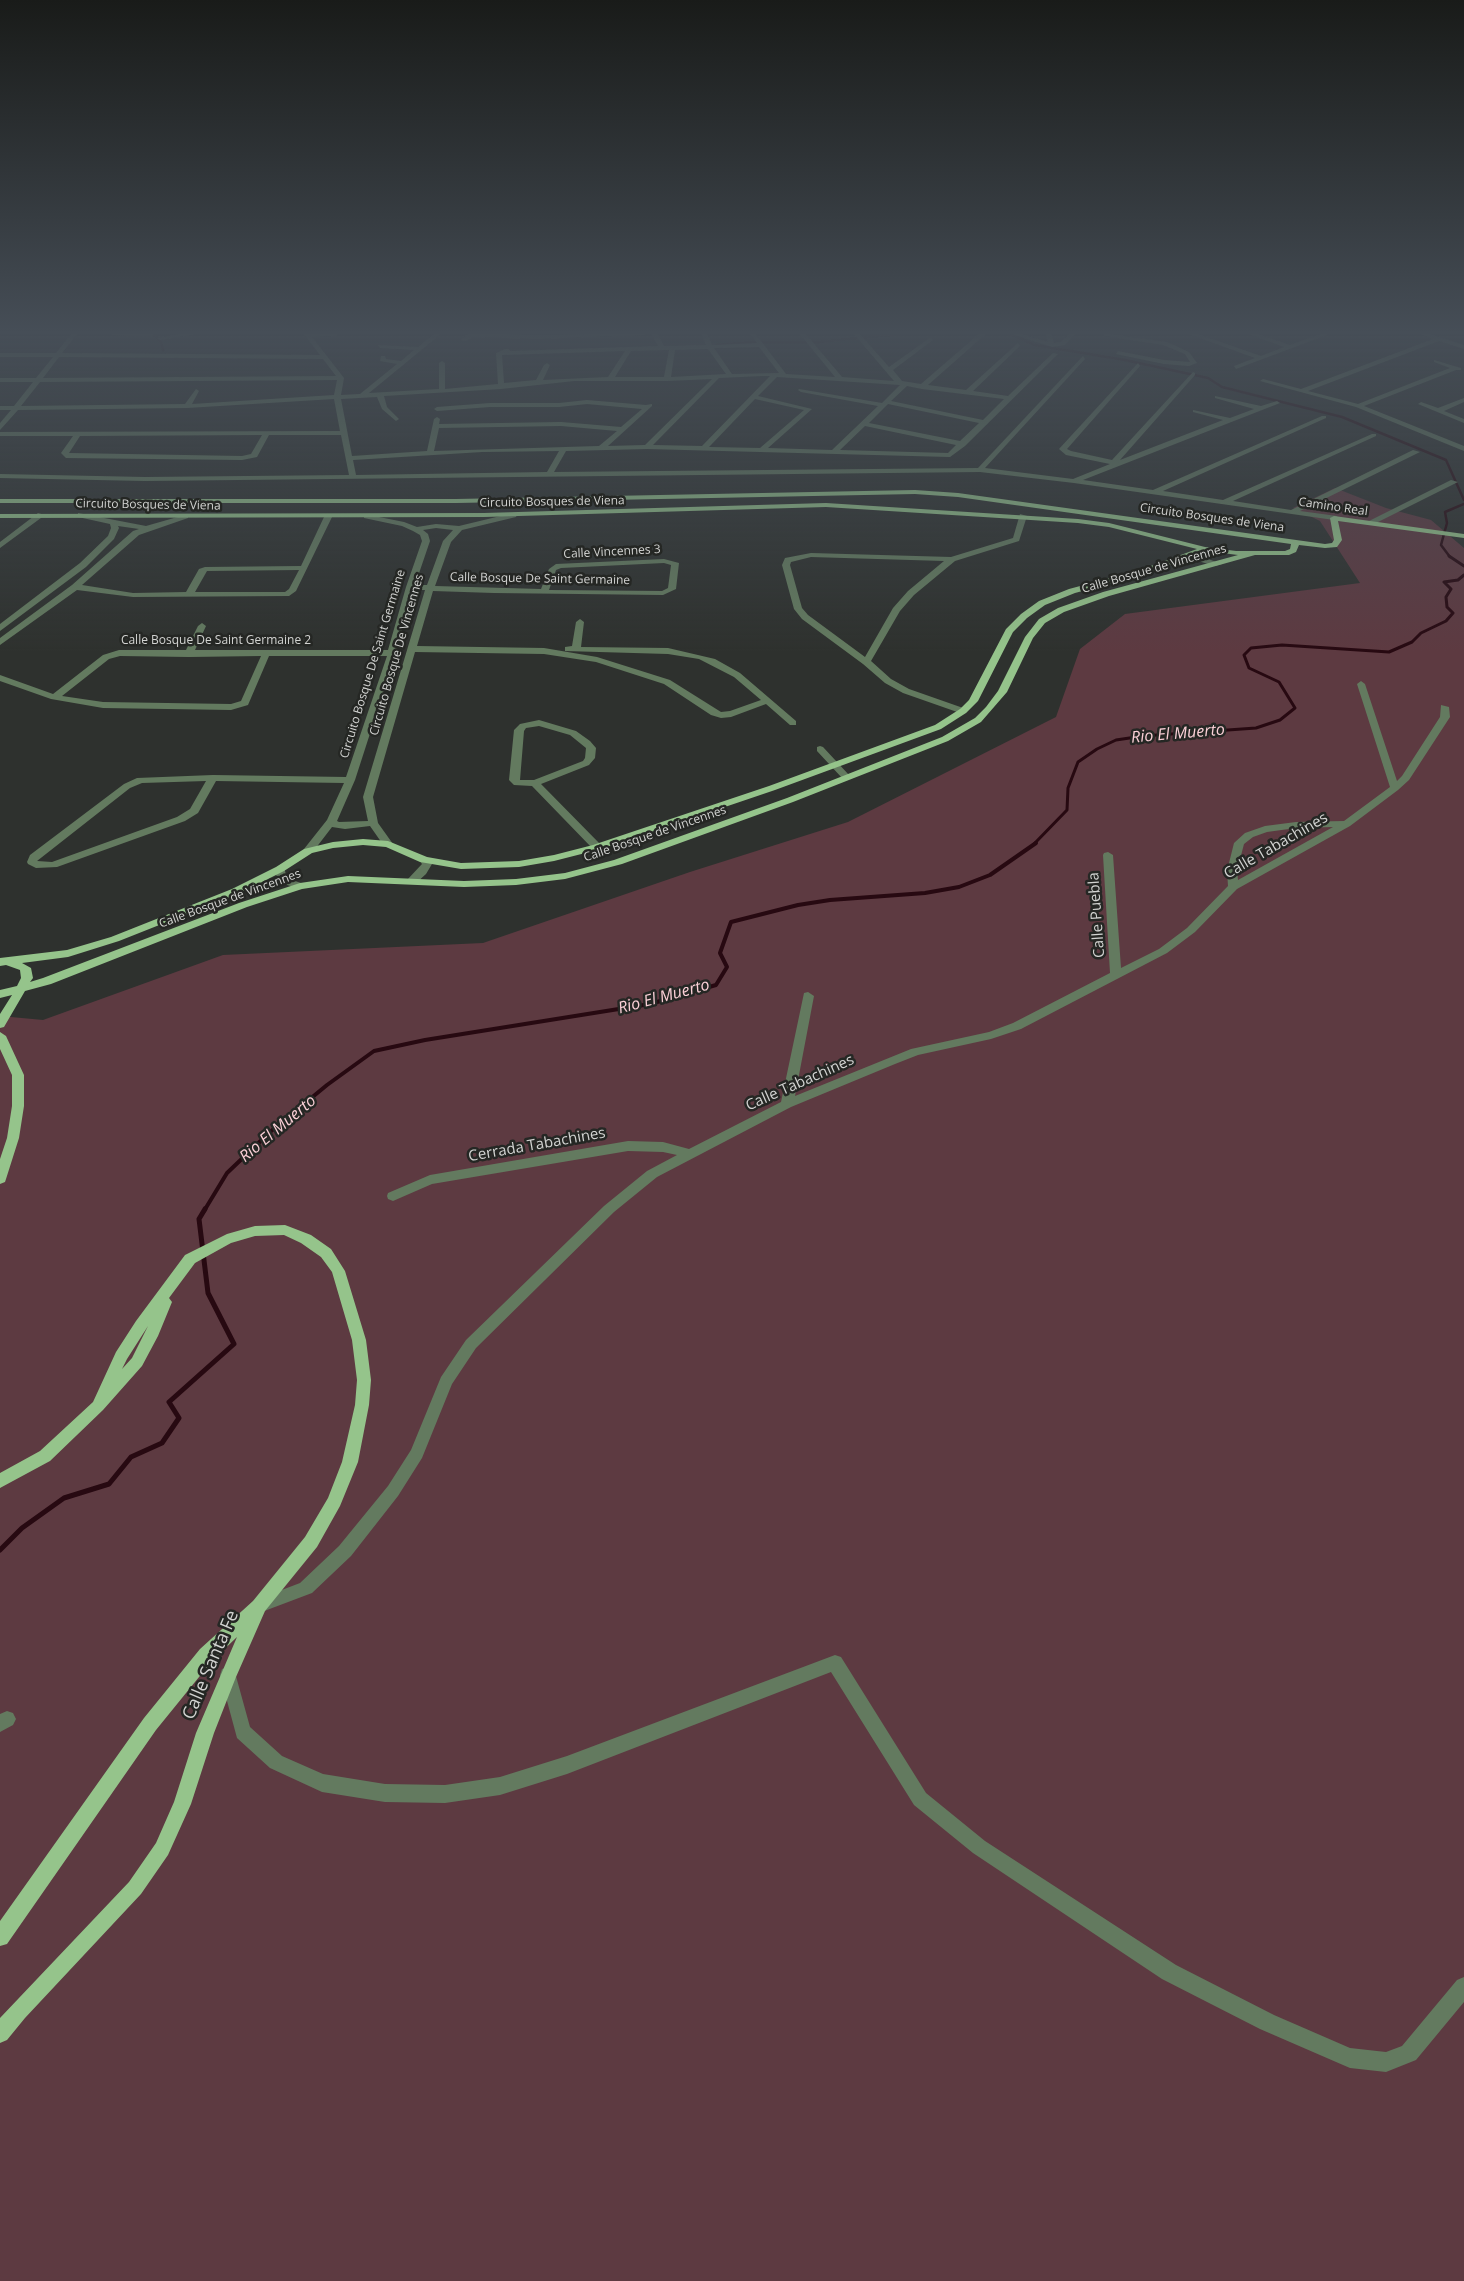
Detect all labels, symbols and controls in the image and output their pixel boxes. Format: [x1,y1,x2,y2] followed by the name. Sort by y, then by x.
[479,494,625,510] street label: Circuito Bosques de Viena
[1297,495,1369,519] street label: Camino Real
[75,497,221,513] street label: Circuito Bosques de Viena
[1139,501,1285,535] street label: Circuito Bosques de Viena
[1080,541,1228,597] street label: Calle Bosque de Vincennes
[563,542,661,562] street label: Calle Vincennes 3
[337,568,409,760] street label: Circuito Bosque De Saint Germaine
[450,570,630,588] street label: Calle Bosque De Saint Germaine
[367,573,427,737] street label: Circuito Bosque De Vincennes
[121,634,311,648] street label: Calle Bosque De Saint Germaine 2
[1130,720,1226,748] water label: Rio El Muerto
[582,803,728,865] street label: Calle Bosque de Vincennes
[1221,809,1331,883] street label: Calle Tabachines
[157,867,303,931] street label: Calle Bosque de Vincennes
[1085,872,1109,958] street label: Calle Puebla
[616,976,712,1018] water label: Rio El Muerto
[743,1051,857,1115] street label: Calle Tabachines
[236,1091,320,1167] water label: Rio El Muerto
[467,1124,607,1166] street label: Cerrada Tabachines
[178,1607,244,1723] street label: Calle Santa Fe

